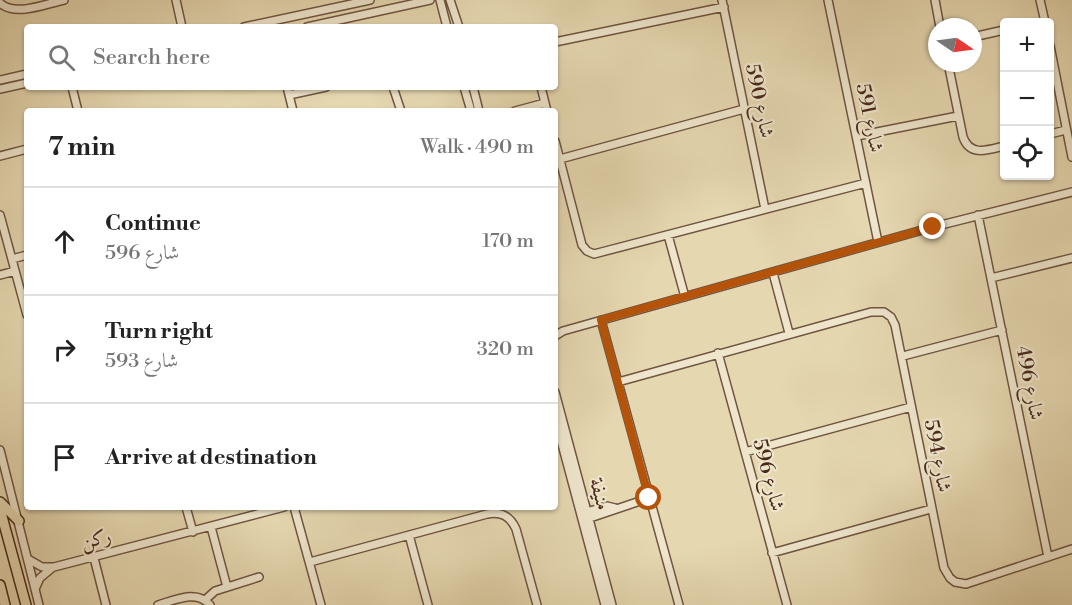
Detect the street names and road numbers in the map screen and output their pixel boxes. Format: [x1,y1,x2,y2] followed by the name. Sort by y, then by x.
[735,62,779,141] street label: شارع 590
[846,81,889,156] street label: شارع 591
[1006,344,1048,423] street label: شارع 496
[914,417,956,495] street label: شارع 594
[742,436,790,515] street label: شارع 596
[583,475,615,513] street label: منيفة
[78,524,114,556] street label: ركن

